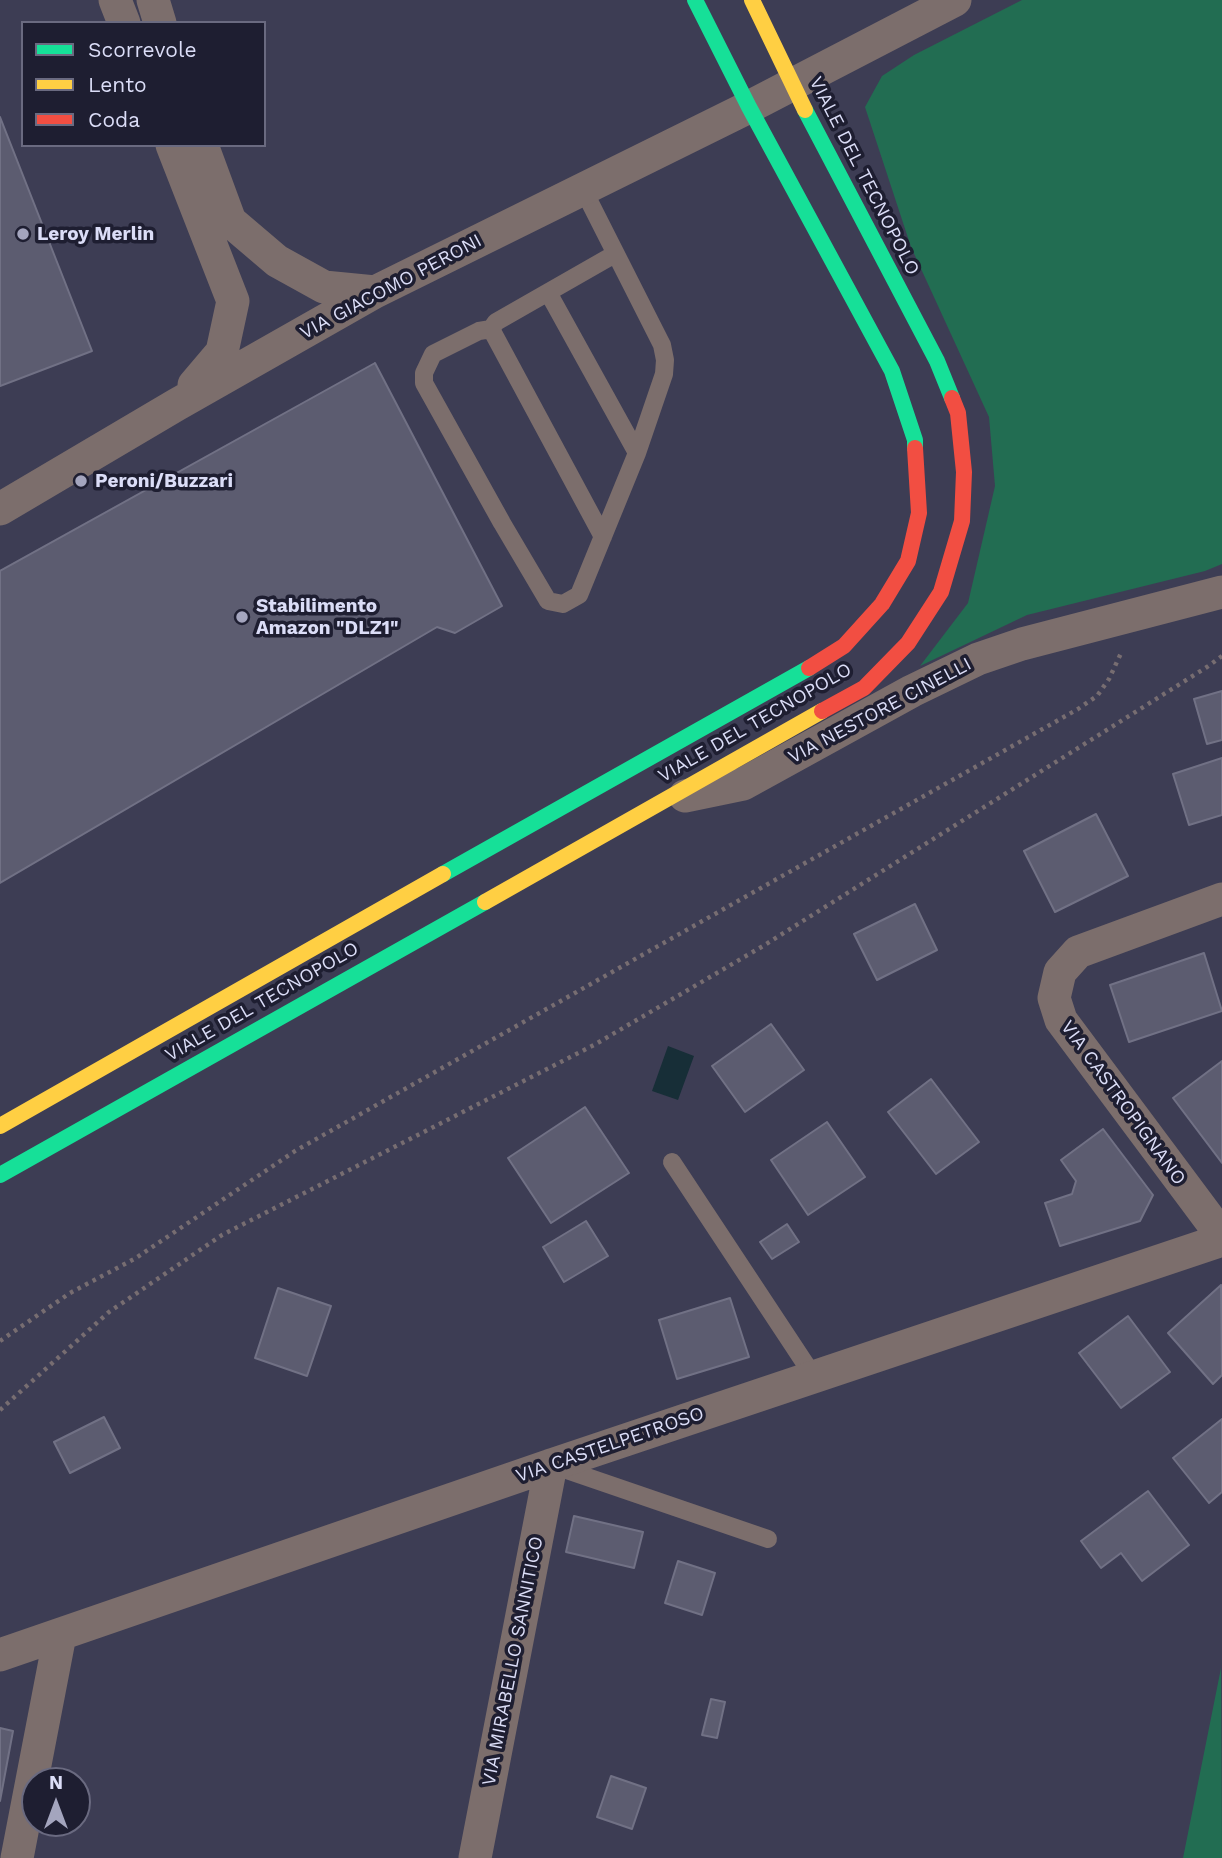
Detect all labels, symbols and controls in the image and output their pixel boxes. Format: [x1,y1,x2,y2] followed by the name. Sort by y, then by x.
[21,21,266,147] legend
[88,37,197,62] text: Scorrevole
[88,72,147,97] text: Lento
[804,73,924,279] street label: VIALE DEL TECNOPOLO
[88,107,140,132] text: Coda
[37,223,154,245] place label: Leroy Merlin
[15,226,31,242] marker: Leroy Merlin
[296,229,486,345] street label: VIA GIACOMO PERONI
[95,470,233,492] place label: Peroni/Buzzari
[73,473,89,489] marker: Peroni/Buzzari
[256,595,398,639] place label: Stabilimento Amazon "DLZ1"
[234,609,250,625] marker: Stabilimento Amazon "DLZ1"
[784,653,976,769] street label: VIA NESTORE CINELLI
[654,658,856,788] street label: VIALE DEL TECNOPOLO
[161,937,363,1067] street label: VIALE DEL TECNOPOLO
[1056,1016,1190,1190] street label: VIA CASTROPIGNANO
[513,1402,707,1488] street label: VIA CASTELPETROSO
[478,1534,548,1788] street label: VIA MIRABELLO SANNITICO
[21,1767,91,1837] north arrow
[49,1771,63,1794] text: N

